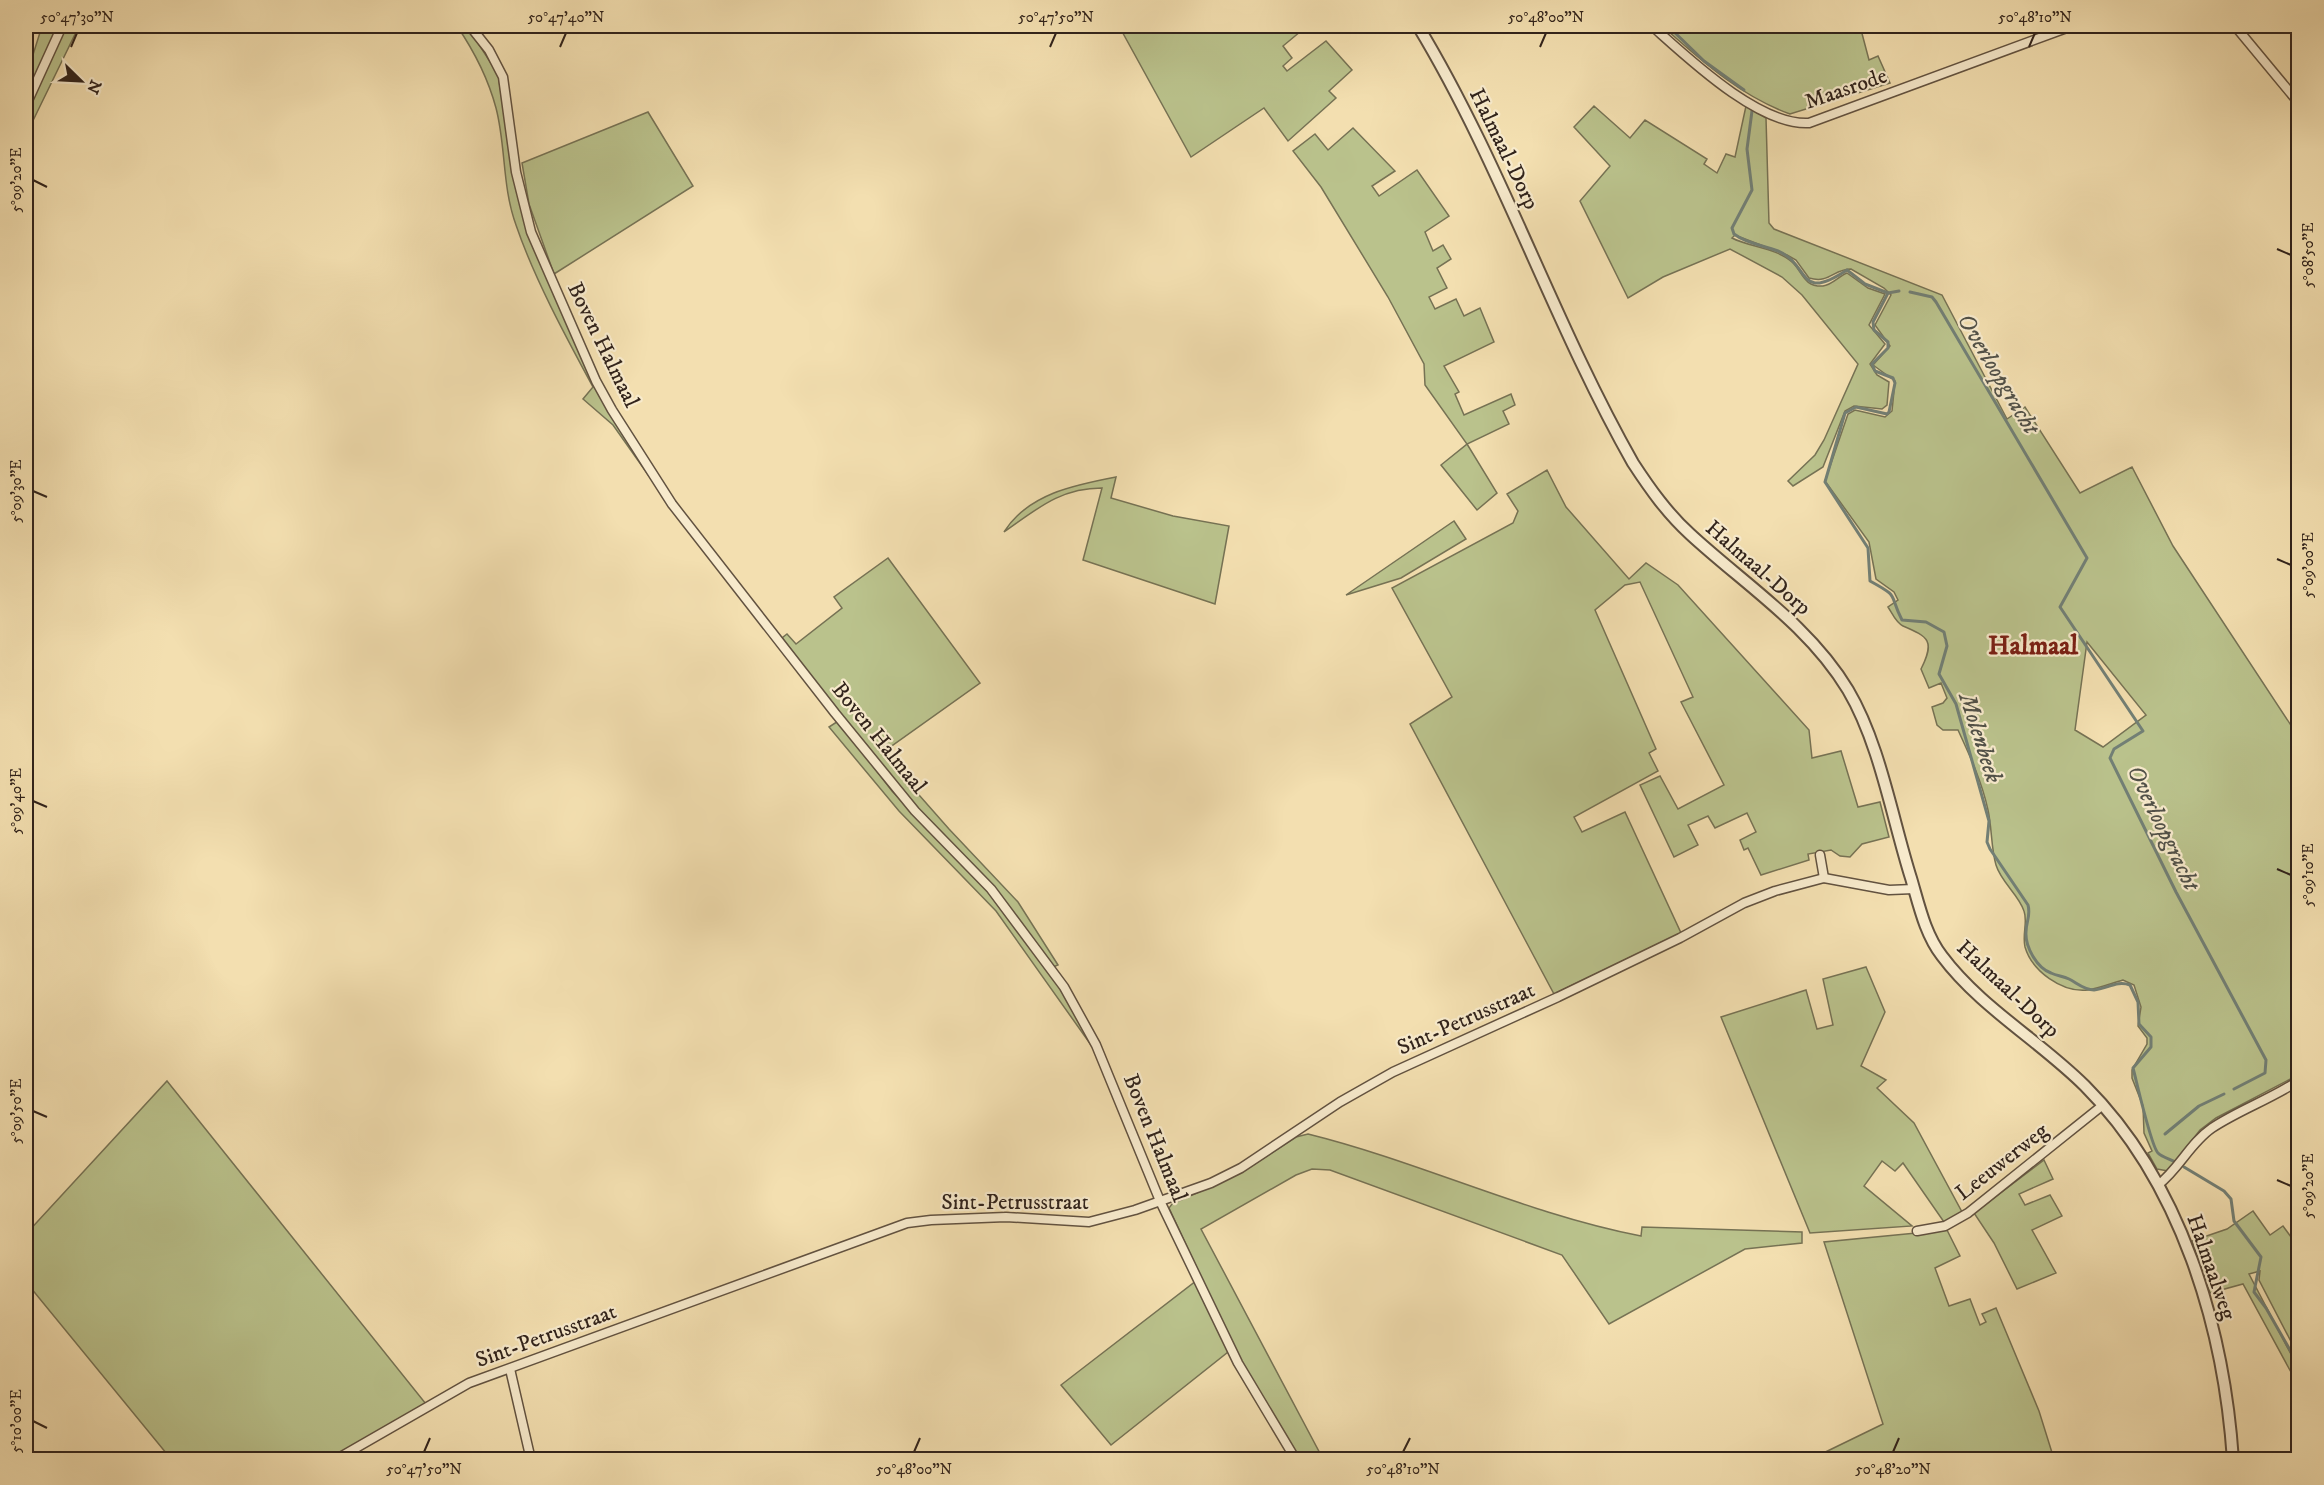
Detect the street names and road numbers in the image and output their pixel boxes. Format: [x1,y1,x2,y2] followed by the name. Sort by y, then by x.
[1801,62,1891,116] street label: Maasrode
[1463,84,1545,214] street label: Halmaal-Dorp
[561,278,645,412] street label: Boven Halmaal
[1700,515,1816,621] street label: Halmaal-Dorp
[826,677,932,800] street label: Boven Halmaal
[1951,934,2065,1044] street label: Halmaal-Dorp
[1393,977,1539,1061] street label: Sint-Petrusstraat
[1117,1070,1193,1206] street label: Boven Halmaal
[1950,1117,2054,1207] street label: Leeuwerweg
[941,1189,1089,1216] street label: Sint-Petrusstraat
[2180,1211,2242,1324] street label: Halmaalweg
[472,1298,620,1374] street label: Sint-Petrusstraat

